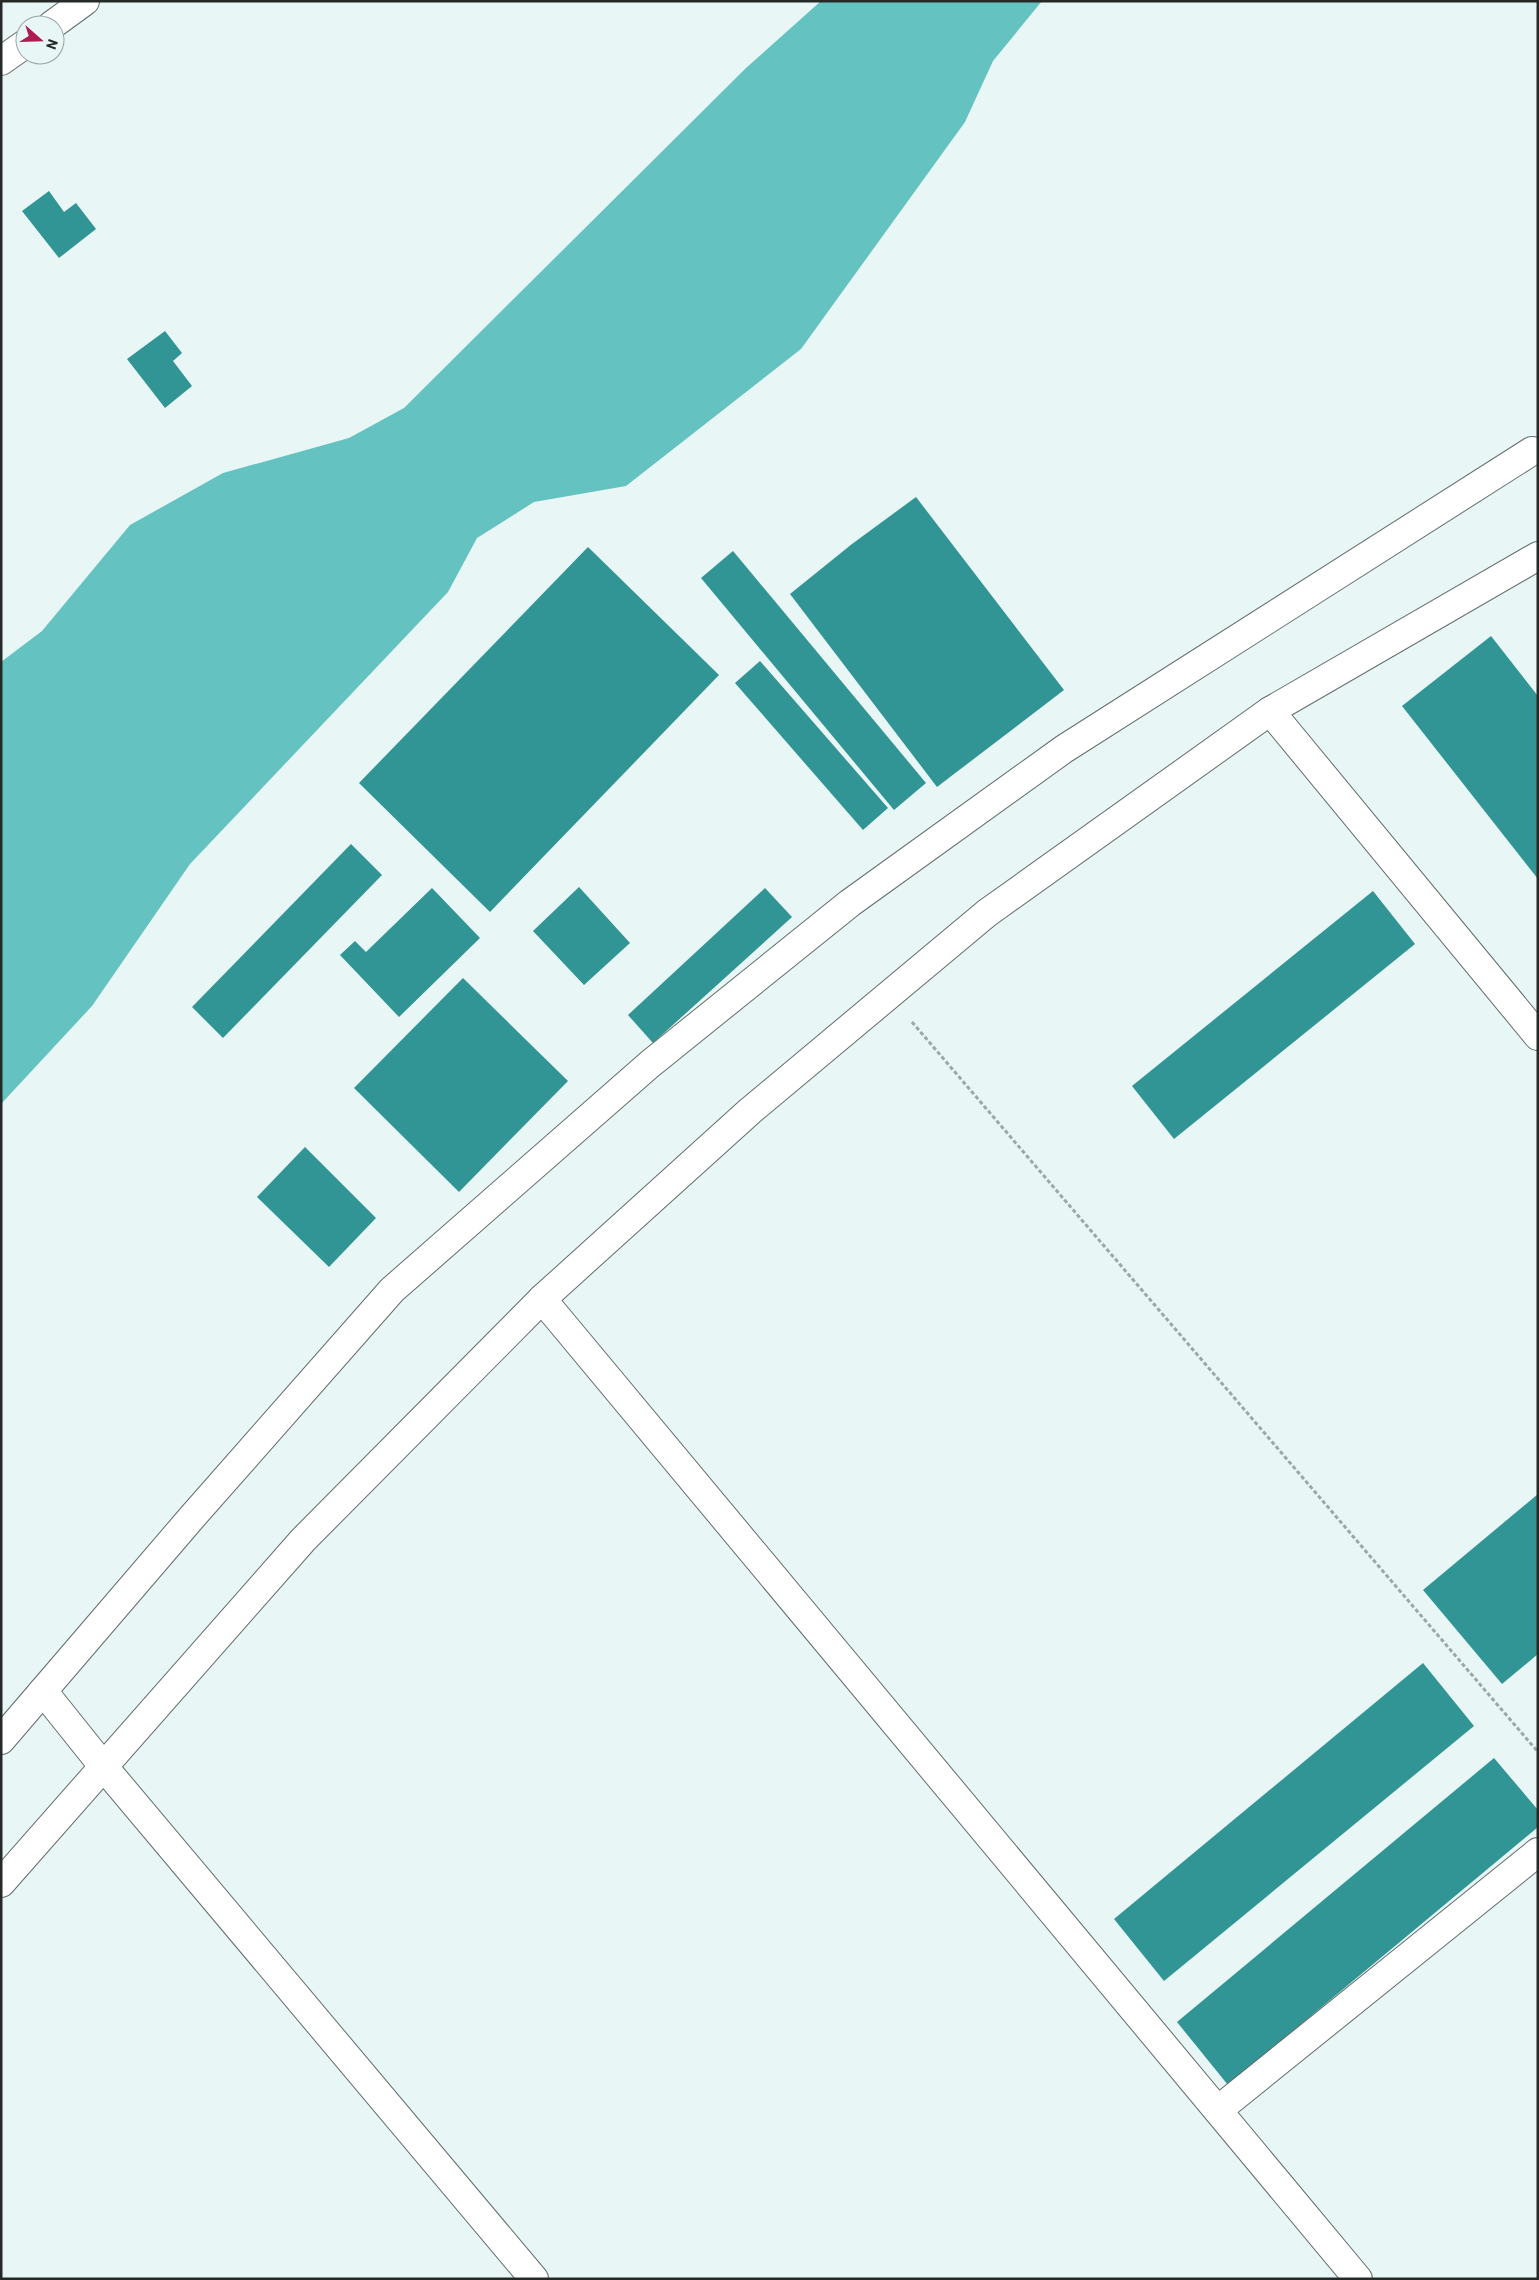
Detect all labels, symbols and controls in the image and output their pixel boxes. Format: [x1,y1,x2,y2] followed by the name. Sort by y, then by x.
[15,15,65,65] north arrow
[43,37,62,52] text: N

